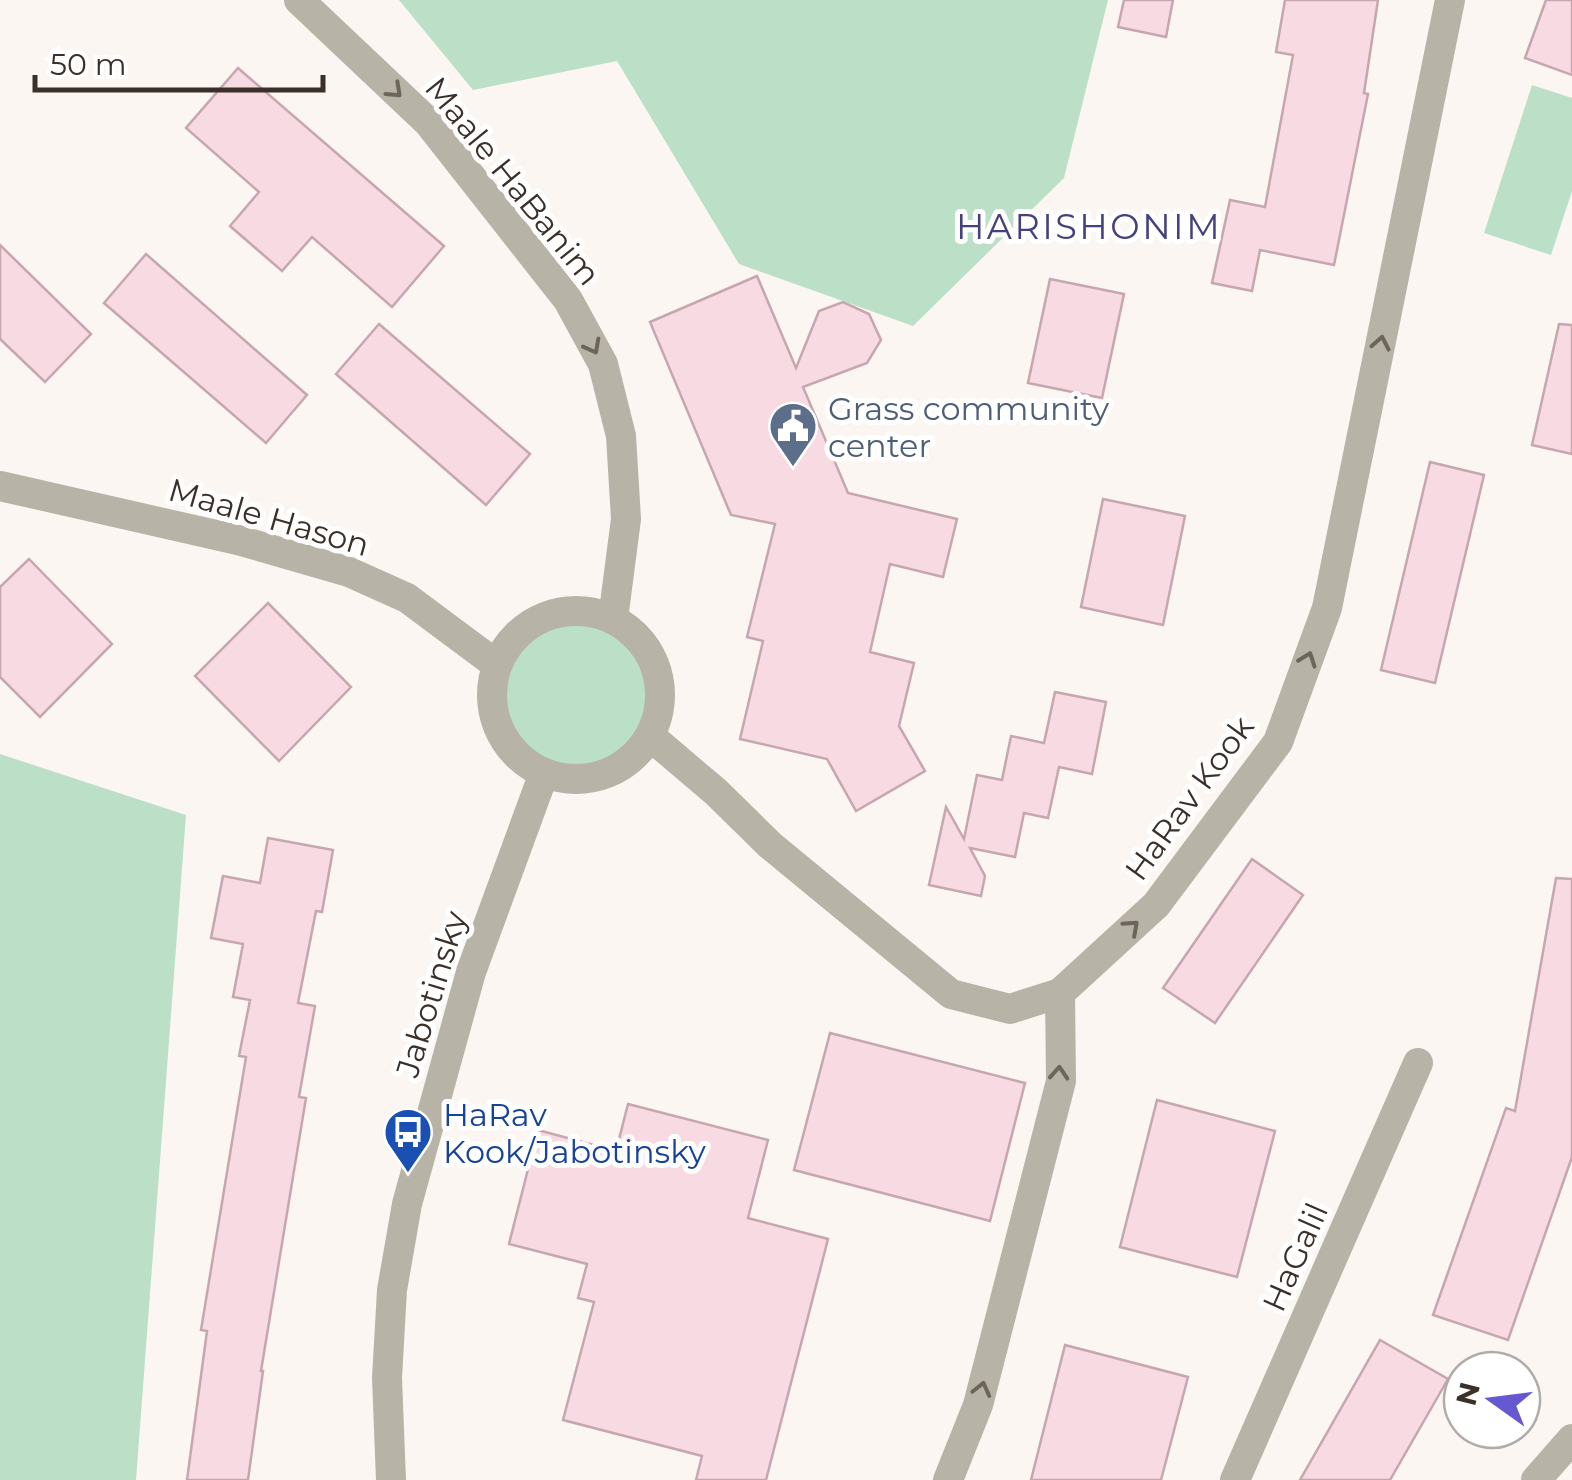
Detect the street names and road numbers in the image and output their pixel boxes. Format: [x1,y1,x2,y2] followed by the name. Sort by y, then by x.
[417,69,609,293] street label: Maale HaBanim
[164,470,374,564] street label: Maale Hason
[1116,708,1262,888] street label: HaRav Kook
[387,906,475,1083] street label: Jabotinsky
[1254,1197,1336,1317] street label: HaGalil

